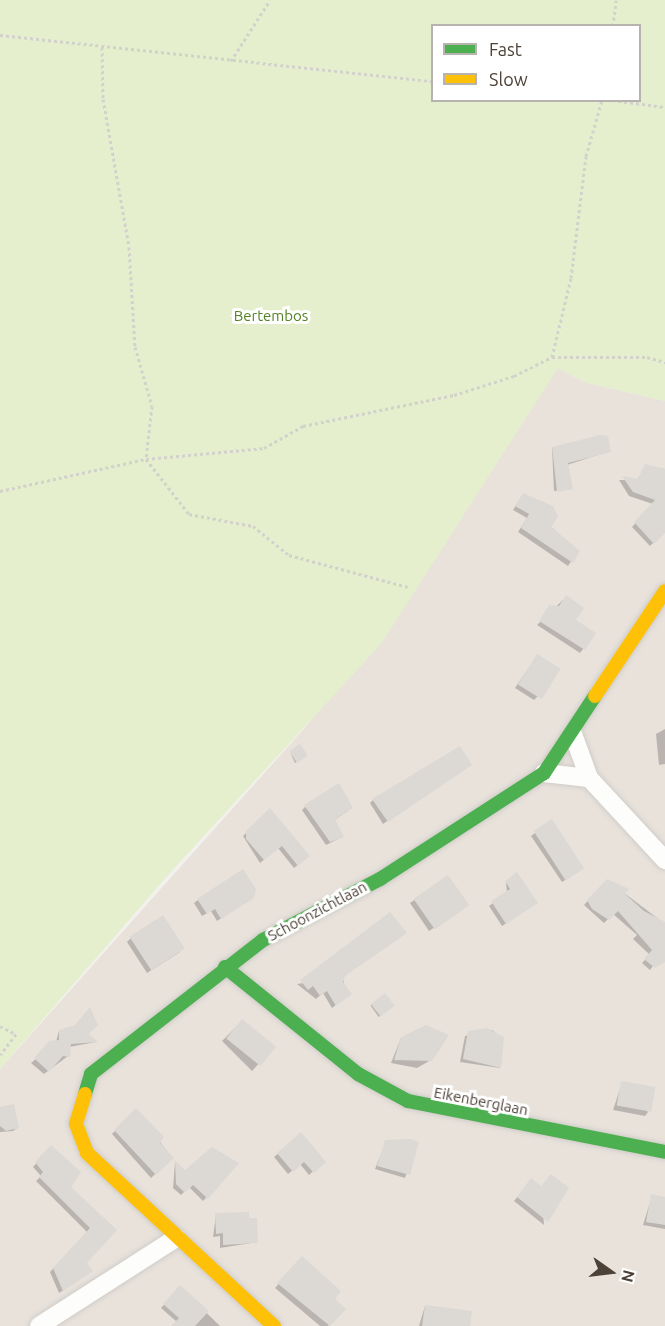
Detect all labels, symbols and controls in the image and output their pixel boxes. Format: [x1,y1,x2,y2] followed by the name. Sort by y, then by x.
[431,24,641,102] legend
[489,39,522,59] text: Fast
[489,69,528,89] text: Slow
[234,307,308,325] park label: Bertembos
[264,877,370,945] street label: Schoonzichtlaan
[432,1083,530,1119] street label: Eikenberglaan
[581,1242,641,1302] north arrow
[618,1268,639,1284] text: N

